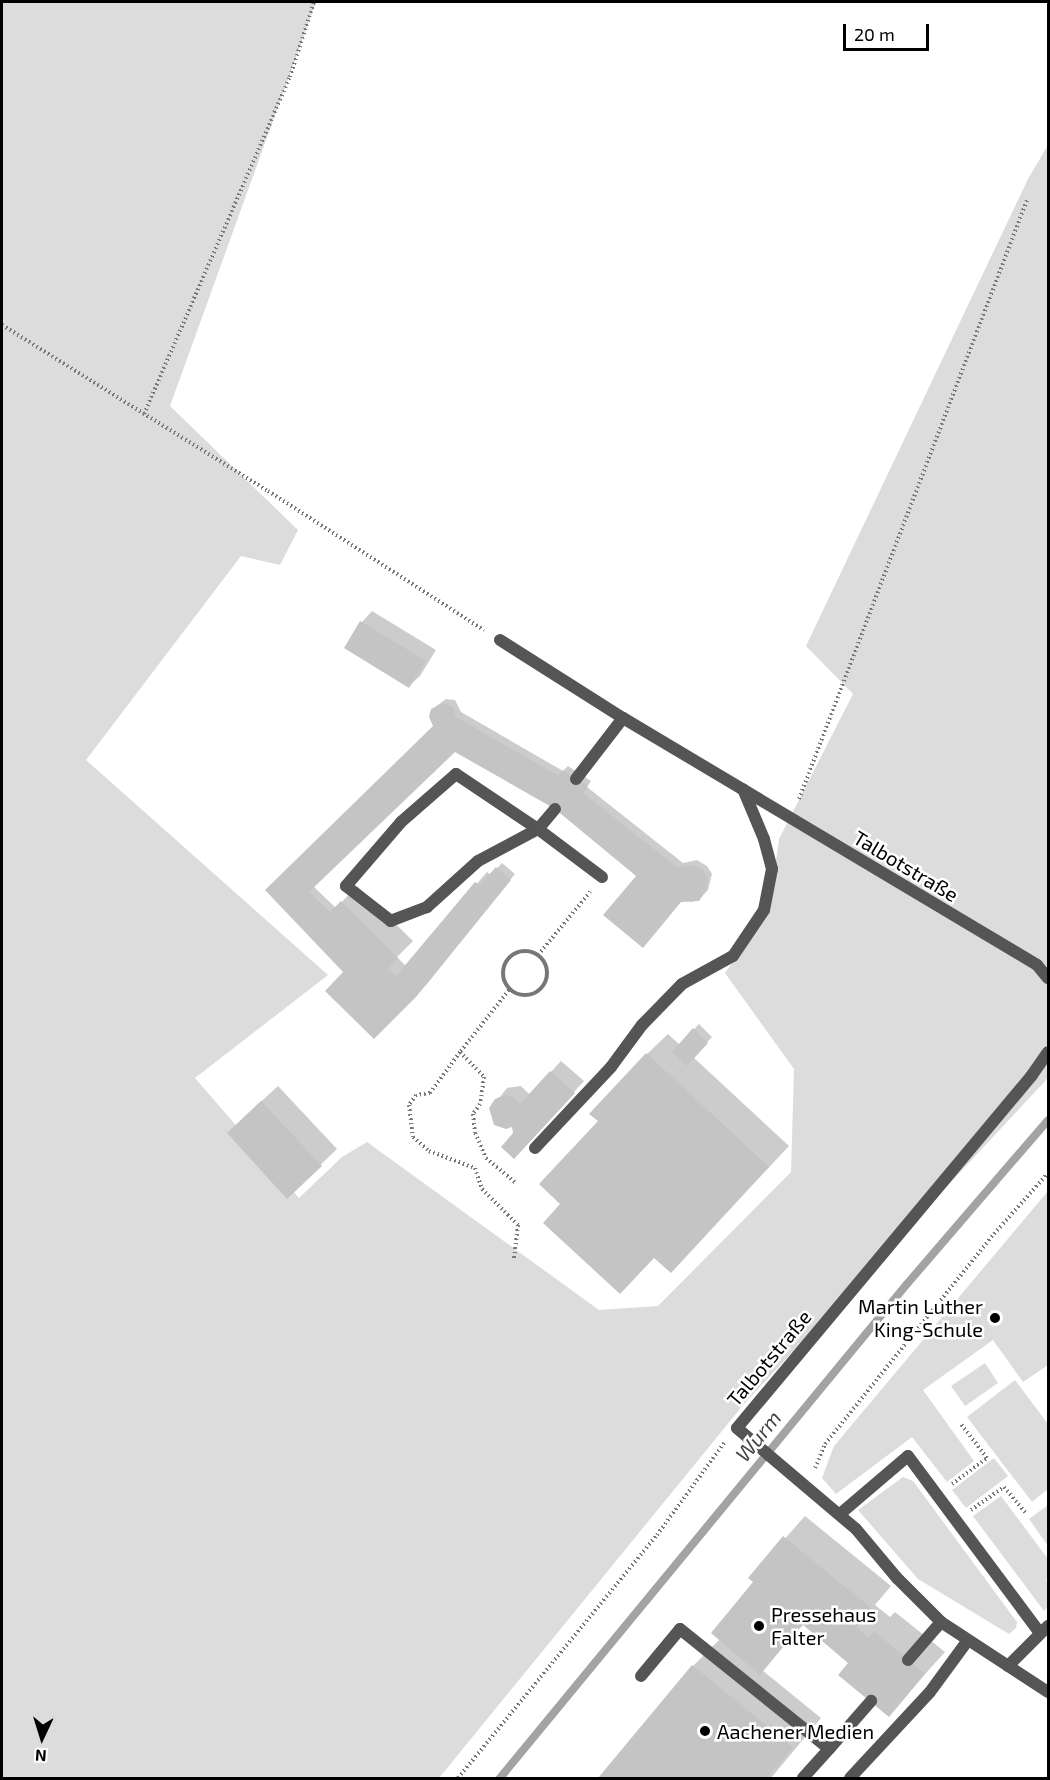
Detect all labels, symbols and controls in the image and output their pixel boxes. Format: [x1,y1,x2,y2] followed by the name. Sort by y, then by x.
[846,12,932,50] scale bar
[854,23,895,45] text: 20 m
[849,825,963,907] street label: Talbotstraße
[858,1294,983,1341] place label: Martin Luther King-Schule
[722,1305,816,1411] street label: Talbotstraße
[988,1311,1002,1325] marker: Martin Luther King-Schule
[730,1405,786,1467] water label: Wurm
[771,1602,877,1649] place label: Pressehaus Falter
[752,1619,766,1633] marker: Pressehaus Falter
[12,1708,72,1768] north arrow
[717,1719,874,1743] place label: Aachener Medien
[698,1724,712,1738] marker: Aachener Medien
[34,1747,47,1766] text: N

